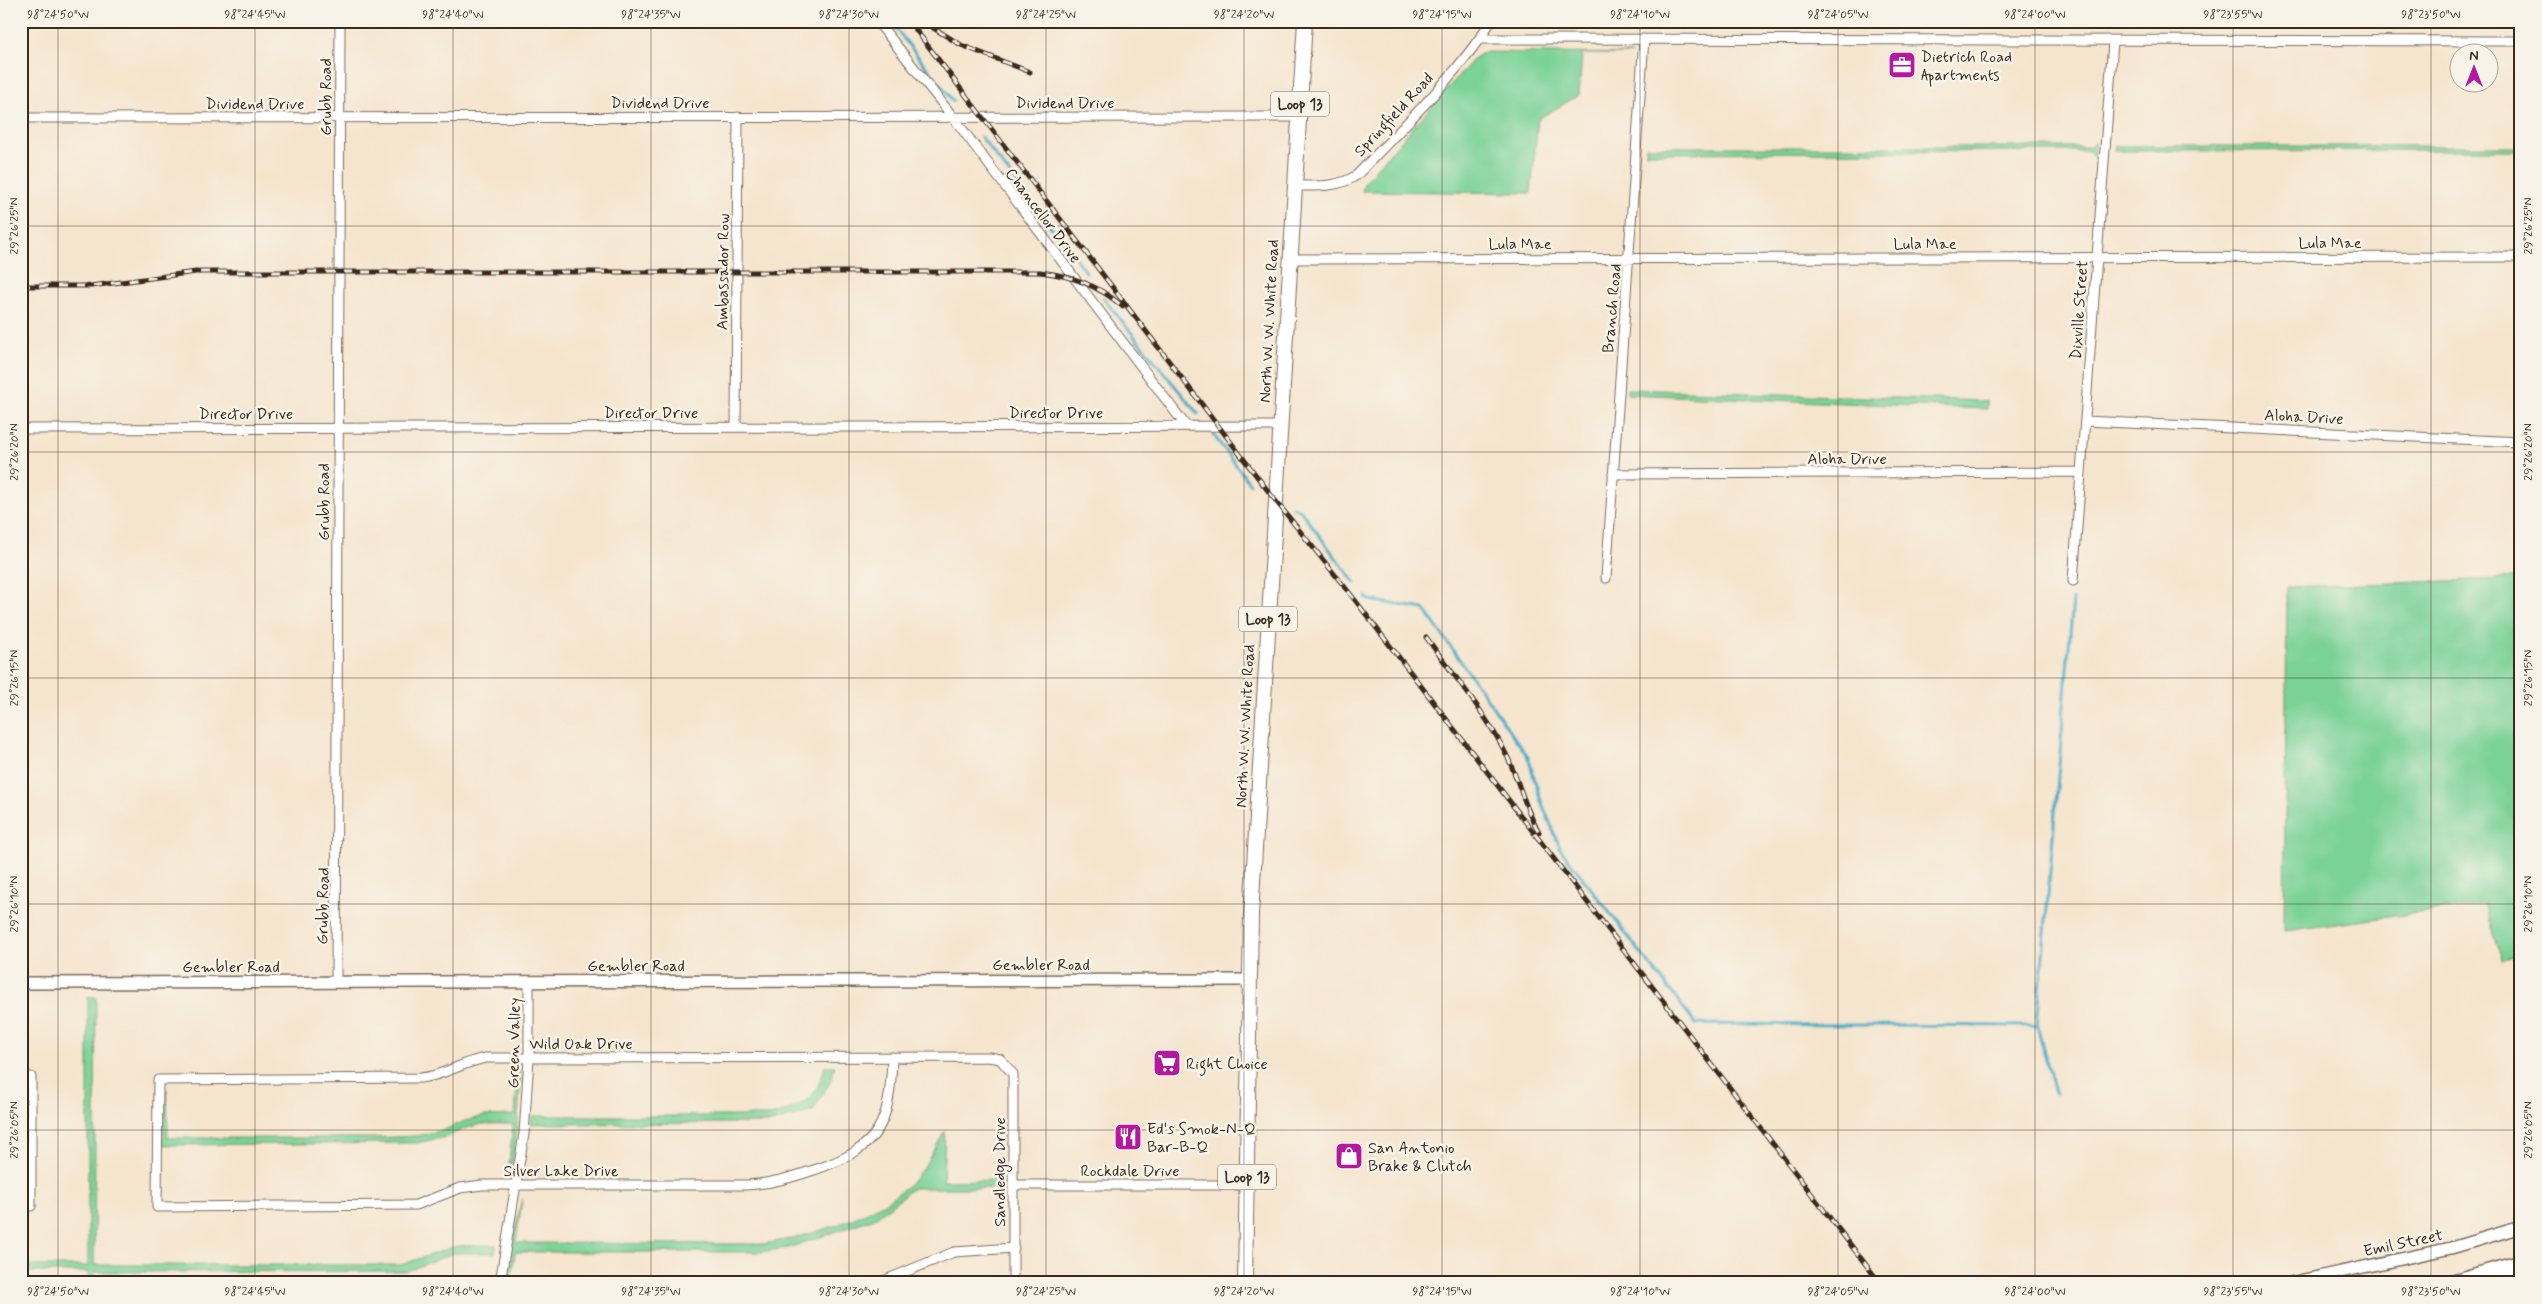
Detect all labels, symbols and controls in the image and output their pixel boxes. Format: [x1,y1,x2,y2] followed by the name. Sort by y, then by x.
[27,7,89,23] text: 98°24'50"W
[225,7,286,23] text: 98°24'45"W
[422,7,484,23] text: 98°24'40"W
[621,7,681,23] text: 98°24'35"W
[819,7,879,23] text: 98°24'30"W
[1016,7,1076,23] text: 98°24'25"W
[1214,7,1274,23] text: 98°24'20"W
[1412,7,1472,23] text: 98°24'15"W
[1610,7,1670,23] text: 98°24'10"W
[1808,7,1868,23] text: 98°24'05"W
[2004,7,2066,23] text: 98°24'00"W
[2204,7,2263,23] text: 98°23'55"W
[2401,7,2461,23] text: 98°23'50"W
[2450,42,2500,92] north arrow
[1921,47,2012,87] place label: Dietrich Road Apartments
[2469,47,2479,65] text: N
[1887,50,1917,80] office icon: Dietrich Road Apartments
[316,58,337,136] street label: Grubb Road
[1350,69,1439,162] street label: Springfield Road
[1271,92,1329,116] road number: Loop 13
[611,93,710,114] street label: Dividend Drive
[1016,93,1115,114] street label: Dividend Drive
[206,94,305,115] street label: Dividend Drive
[1000,164,1086,268] street label: Chancellor Drive
[7,198,23,254] text: 29°26'25"N
[2521,198,2537,254] text: 29°26'25"N
[712,214,735,330] street label: Ambassador Row
[2298,233,2362,254] street label: Lula Mae
[1488,234,1552,255] street label: Lula Mae
[1893,234,1957,255] street label: Lula Mae
[1255,239,1284,403] street label: North W. W. White Road
[2066,259,2093,361] street label: Dixville Street
[1598,263,1627,354] street label: Branch Road
[604,403,698,424] street label: Director Drive
[1009,403,1103,424] street label: Director Drive
[199,404,293,425] street label: Director Drive
[2264,405,2344,430] street label: Aloha Drive
[7,423,23,481] text: 29°26'20"N
[2521,423,2537,481] text: 29°26'20"N
[1807,449,1887,470] street label: Aloha Drive
[314,463,335,541] street label: Grubb Road
[1239,606,1297,632] road number: Loop 13
[1231,644,1260,808] street label: North W. W. White Road
[7,650,23,706] text: 29°26'15"N
[2521,650,2537,706] text: 29°26'15"N
[312,867,335,945] street label: Grubb Road
[7,876,23,932] text: 29°26'10"N
[2521,876,2537,932] text: 29°26'10"N
[992,955,1090,976] street label: Gembler Road
[587,956,685,977] street label: Gembler Road
[182,957,280,978] street label: Gembler Road
[503,998,526,1089] street label: Green Valley
[529,1034,633,1055] street label: Wild Oak Drive
[1152,1048,1182,1078] supermarket icon: Right Choice
[1186,1054,1268,1076] place label: Right Choice
[7,1101,23,1159] text: 29°26'05"N
[2521,1101,2537,1159] text: 29°26'05"N
[990,1117,1012,1227] street label: Sandledge Drive
[1147,1119,1256,1158] place label: Ed's Smok-N-Q Bar-B-Q
[1113,1122,1143,1152] restaurant icon: Ed's Smok-N-Q Bar-B-Q
[1368,1138,1472,1177] place label: San Antonio Brake & Clutch
[1334,1141,1364,1171] shop icon: San Antonio Brake & Clutch
[503,1161,619,1182] street label: Silver Lake Drive
[1081,1161,1179,1182] street label: Rockdale Drive
[1218,1164,1276,1190] road number: Loop 13
[2362,1225,2445,1262] street label: Emil Street
[27,1284,89,1300] text: 98°24'50"W
[225,1284,286,1300] text: 98°24'45"W
[422,1284,484,1300] text: 98°24'40"W
[621,1284,681,1300] text: 98°24'35"W
[819,1284,879,1300] text: 98°24'30"W
[1016,1284,1076,1300] text: 98°24'25"W
[1214,1284,1274,1300] text: 98°24'20"W
[1412,1284,1472,1300] text: 98°24'15"W
[1610,1284,1670,1300] text: 98°24'10"W
[1808,1284,1868,1300] text: 98°24'05"W
[2004,1284,2066,1300] text: 98°24'00"W
[2204,1284,2263,1300] text: 98°23'55"W
[2401,1284,2461,1300] text: 98°23'50"W

